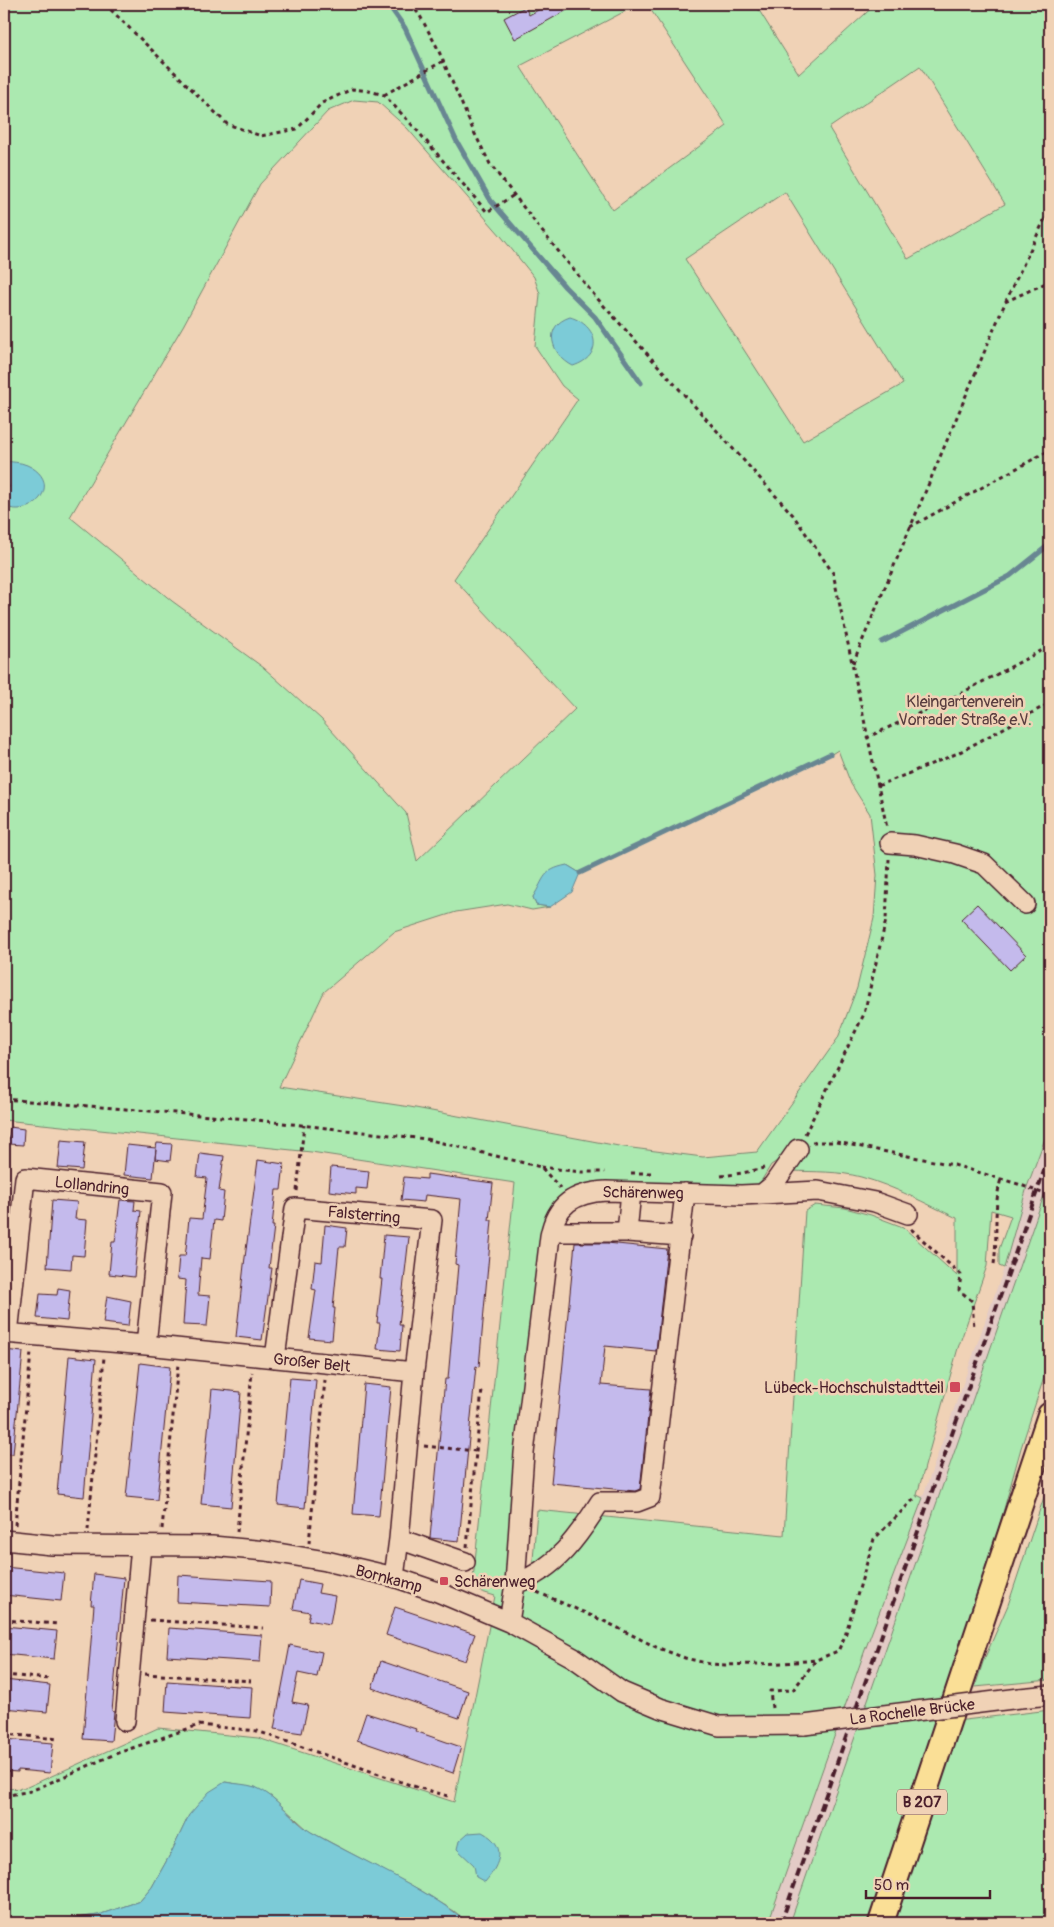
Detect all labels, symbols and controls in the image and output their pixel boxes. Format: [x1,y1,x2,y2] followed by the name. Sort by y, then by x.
[898,692,1032,730] park label: Kleingartenverein Vorrader Straße e.V.
[54,1172,130,1200] street label: Lollandring
[602,1182,684,1204] street label: Schärenweg
[327,1202,401,1228] street label: Falsterring
[272,1349,352,1377] street label: Großer Belt
[764,1378,944,1398] place label: Lübeck-Hochschulstadtteil
[948,1380,962,1394] marker: Lübeck-Hochschulstadtteil
[353,1560,424,1597] street label: Bornkamp
[454,1572,535,1592] place label: Schärenweg
[438,1575,450,1587] marker: Schärenweg
[848,1694,976,1730] street label: La Rochelle Brücke
[897,1790,947,1814] road number: B 207
[866,1867,990,1899] scale bar
[874,1876,909,1895] text: 50 m

